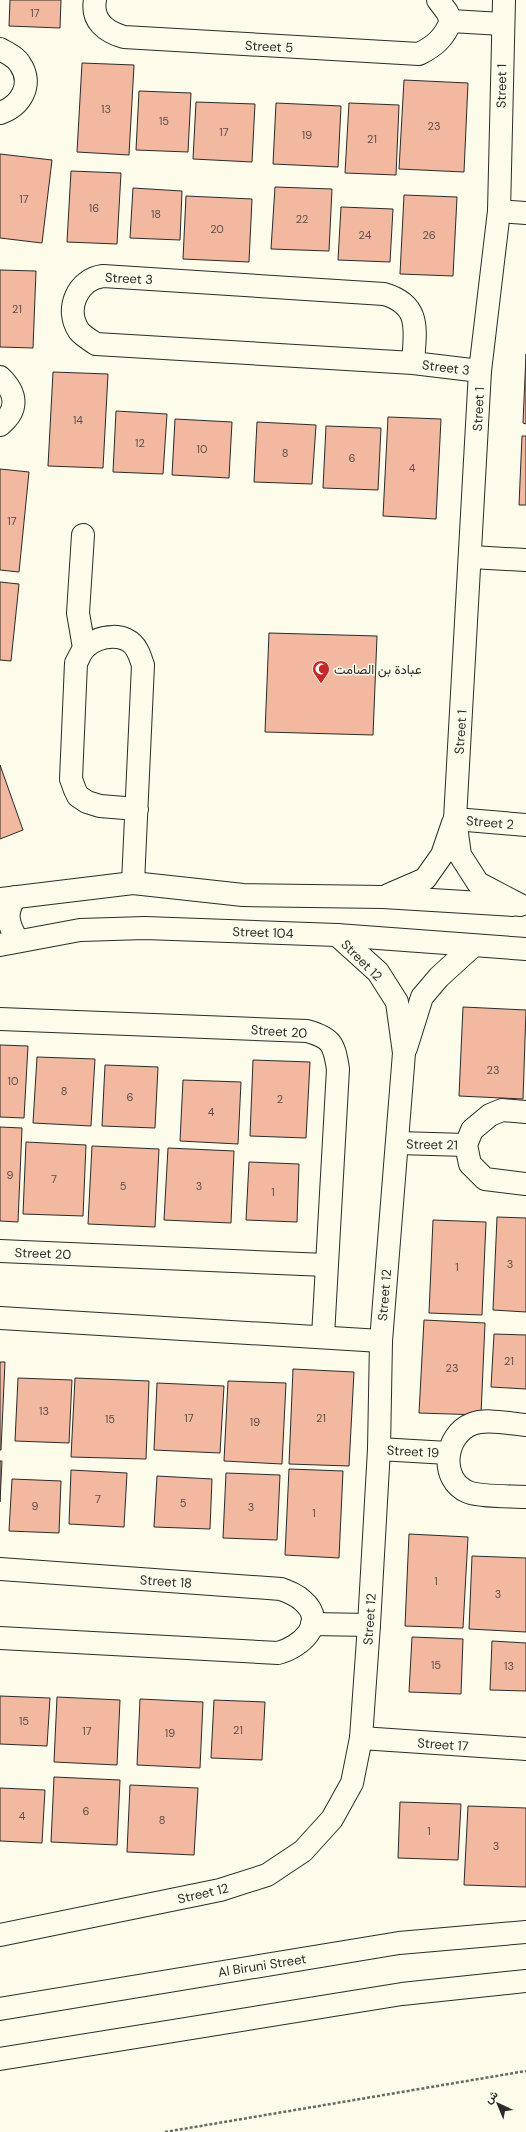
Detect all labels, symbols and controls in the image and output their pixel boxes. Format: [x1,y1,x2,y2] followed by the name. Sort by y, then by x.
[30,6,40,20] house number: 17
[244,37,294,56] street label: Street 5
[493,64,510,108] street label: Street 1
[101,102,111,116] house number: 13
[159,114,169,128] house number: 15
[428,119,440,133] house number: 23
[219,125,229,139] house number: 17
[302,128,312,142] house number: 19
[367,132,377,146] house number: 21
[19,192,29,206] house number: 17
[89,201,99,215] house number: 16
[151,207,161,221] house number: 18
[296,212,308,226] house number: 22
[210,222,224,236] house number: 20
[359,228,372,242] house number: 24
[422,228,436,242] house number: 26
[105,269,153,288] street label: Street 3
[12,302,22,316] house number: 21
[421,356,471,379] street label: Street 3
[469,386,488,432] street label: Street 1
[73,413,83,427] house number: 14
[135,436,145,450] house number: 12
[197,442,207,456] house number: 10
[282,446,288,460] house number: 8
[349,451,356,465] house number: 6
[409,461,416,475] house number: 4
[7,514,17,528] house number: 17
[311,659,331,684] mosque icon: عبادة بن الصامت
[334,661,422,678] place label: عبادة بن الصامت
[450,709,471,755] street label: Street 1
[465,812,515,833] street label: Street 2
[232,923,294,942] street label: Street 104
[337,936,386,985] street label: Street 12
[250,1021,308,1042] street label: Street 20
[487,1063,499,1077] house number: 23
[8,1074,18,1088] house number: 10
[61,1084,67,1098] house number: 8
[127,1090,134,1104] house number: 6
[277,1092,283,1106] house number: 2
[208,1105,215,1119] house number: 4
[406,1136,458,1153] street label: Street 21
[7,1168,14,1182] house number: 9
[51,1172,57,1186] house number: 7
[120,1179,127,1193] house number: 5
[196,1179,202,1193] house number: 3
[271,1185,275,1199] house number: 1
[14,1244,72,1263] street label: Street 20
[507,1257,513,1271] house number: 3
[455,1260,459,1274] house number: 1
[374,1268,395,1322] street label: Street 12
[504,1354,514,1368] house number: 21
[446,1361,458,1375] house number: 23
[39,1404,49,1418] house number: 13
[184,1411,194,1425] house number: 17
[316,1411,326,1425] house number: 21
[105,1412,115,1426] house number: 15
[250,1415,260,1429] house number: 19
[386,1442,440,1461] street label: Street 19
[95,1492,101,1506] house number: 7
[180,1496,187,1510] house number: 5
[32,1499,39,1513] house number: 9
[248,1500,254,1514] house number: 3
[312,1506,316,1520] house number: 1
[139,1571,193,1592] street label: Street 18
[434,1574,438,1588] house number: 1
[495,1587,501,1601] house number: 3
[359,1593,380,1645] street label: Street 12
[431,1658,441,1672] house number: 15
[504,1659,514,1673] house number: 13
[19,1714,29,1728] house number: 15
[233,1723,243,1737] house number: 21
[82,1724,92,1738] house number: 17
[165,1726,175,1740] house number: 19
[417,1734,469,1755] street label: Street 17
[83,1804,90,1818] house number: 6
[19,1809,26,1823] house number: 4
[159,1813,165,1827] house number: 8
[427,1824,431,1838] house number: 1
[493,1839,499,1853] house number: 3
[176,1879,230,1908] street label: Street 12
[217,1950,307,1981] street label: Al Biruni Street
[478,2084,518,2124] north arrow
[481,2087,501,2106] text: ش

